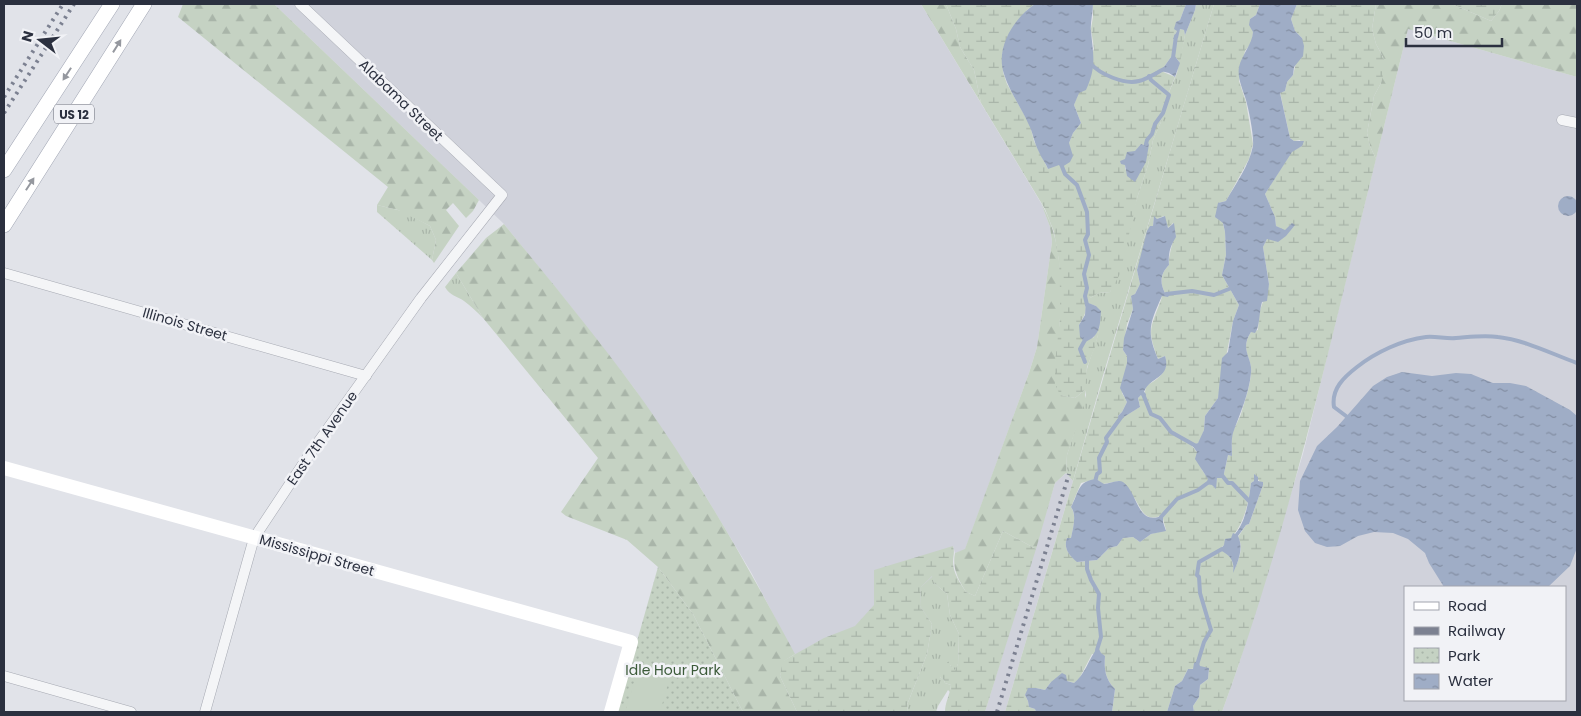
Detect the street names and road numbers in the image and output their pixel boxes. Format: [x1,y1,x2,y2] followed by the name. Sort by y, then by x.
[355,55,447,145] street label: Alabama Street
[54,105,94,124] road number: US 12
[140,302,230,346] street label: Illinois Street
[282,387,362,489] street label: East 7th Avenue
[257,529,377,581] street label: Mississippi Street

